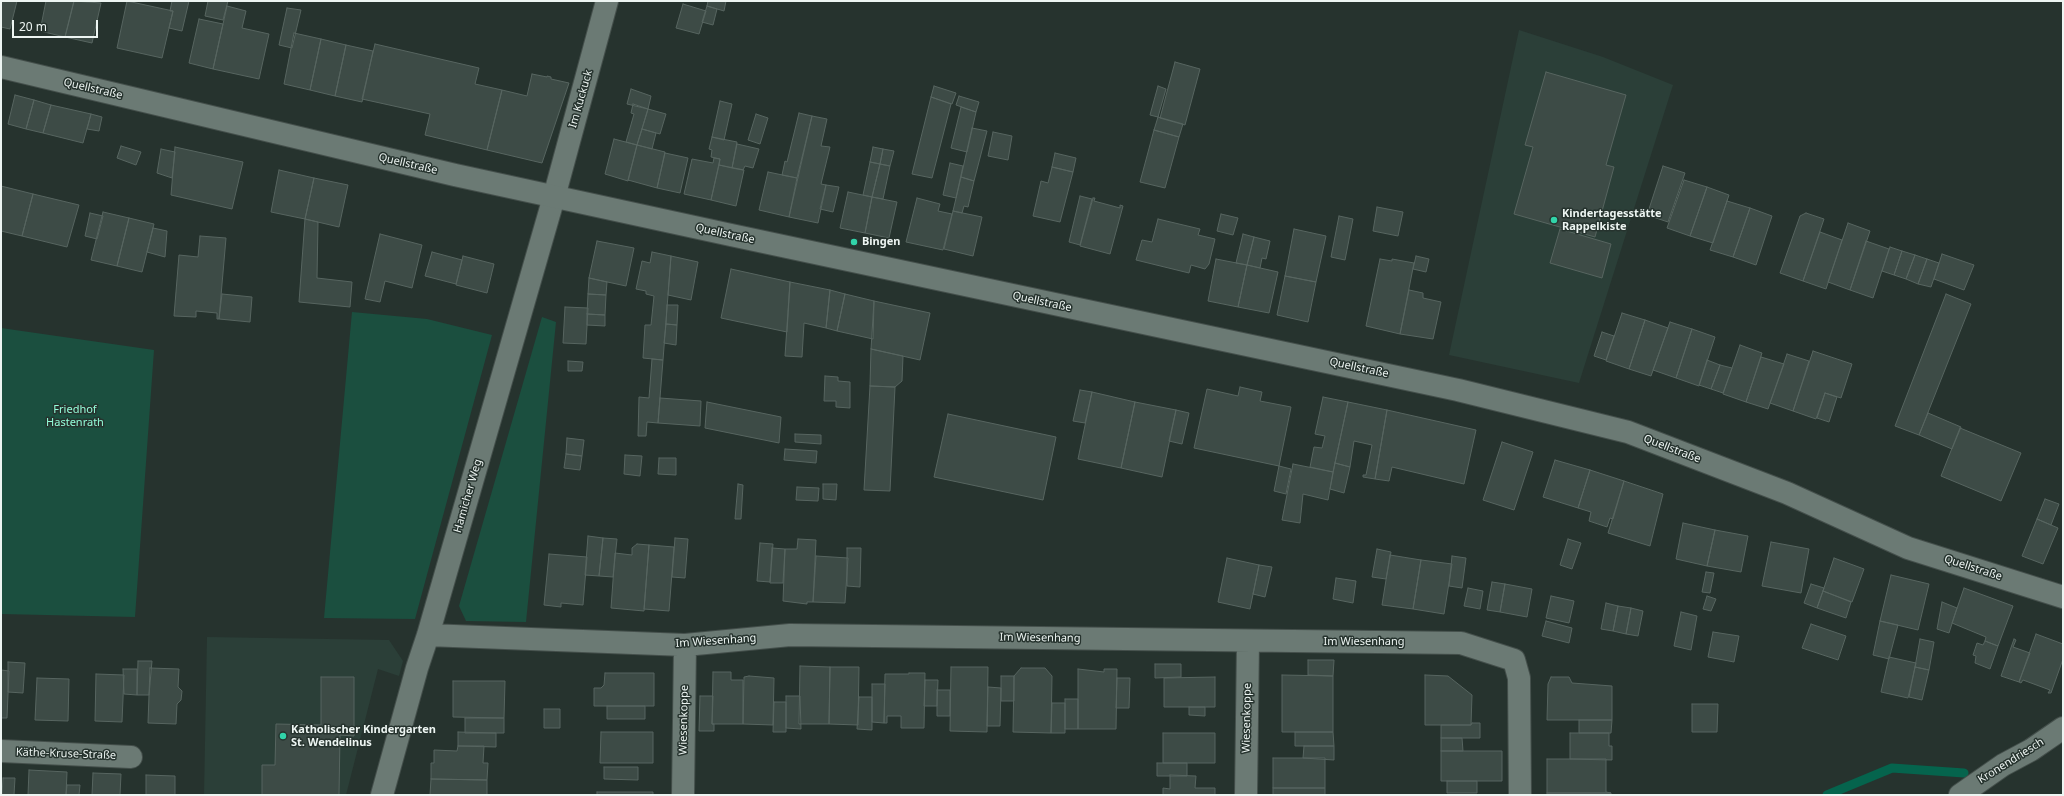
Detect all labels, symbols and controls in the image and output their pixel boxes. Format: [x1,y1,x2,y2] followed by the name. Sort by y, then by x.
[14,12,100,38] scale bar
[19,18,47,35] text: 20 m
[566,69,596,129] street label: Im Kuckuck
[62,76,124,102] street label: Quellstraße
[377,151,439,177] street label: Quellstraße
[1562,207,1662,233] place label: Kindertagesstätte Rappelkiste
[1549,215,1559,225] marker: Kindertagesstätte Rappelkiste
[694,221,756,247] street label: Quellstraße
[862,235,900,249] place label: Bingen
[849,237,859,247] marker: Bingen
[1011,289,1073,315] street label: Quellstraße
[1328,355,1390,381] street label: Quellstraße
[46,403,104,429] park label: Friedhof Hastenrath
[1642,432,1702,466] street label: Quellstraße
[451,458,485,534] street label: Hamicher Weg
[1942,552,2004,584] street label: Quellstraße
[999,631,1081,645] street label: Im Wiesenhang
[675,632,757,650] street label: Im Wiesenhang
[1324,635,1404,649] street label: Im Wiesenhang
[1240,683,1254,753] street label: Wiesenkoppe
[677,685,691,755] street label: Wiesenkoppe
[291,723,436,749] place label: Katholischer Kindergarten St. Wendelinus
[278,731,288,741] marker: Katholischer Kindergarten St. Wendelinus
[1976,735,2046,787] street label: Kronendriesch
[16,746,116,762] street label: Käthe-Kruse-Straße

